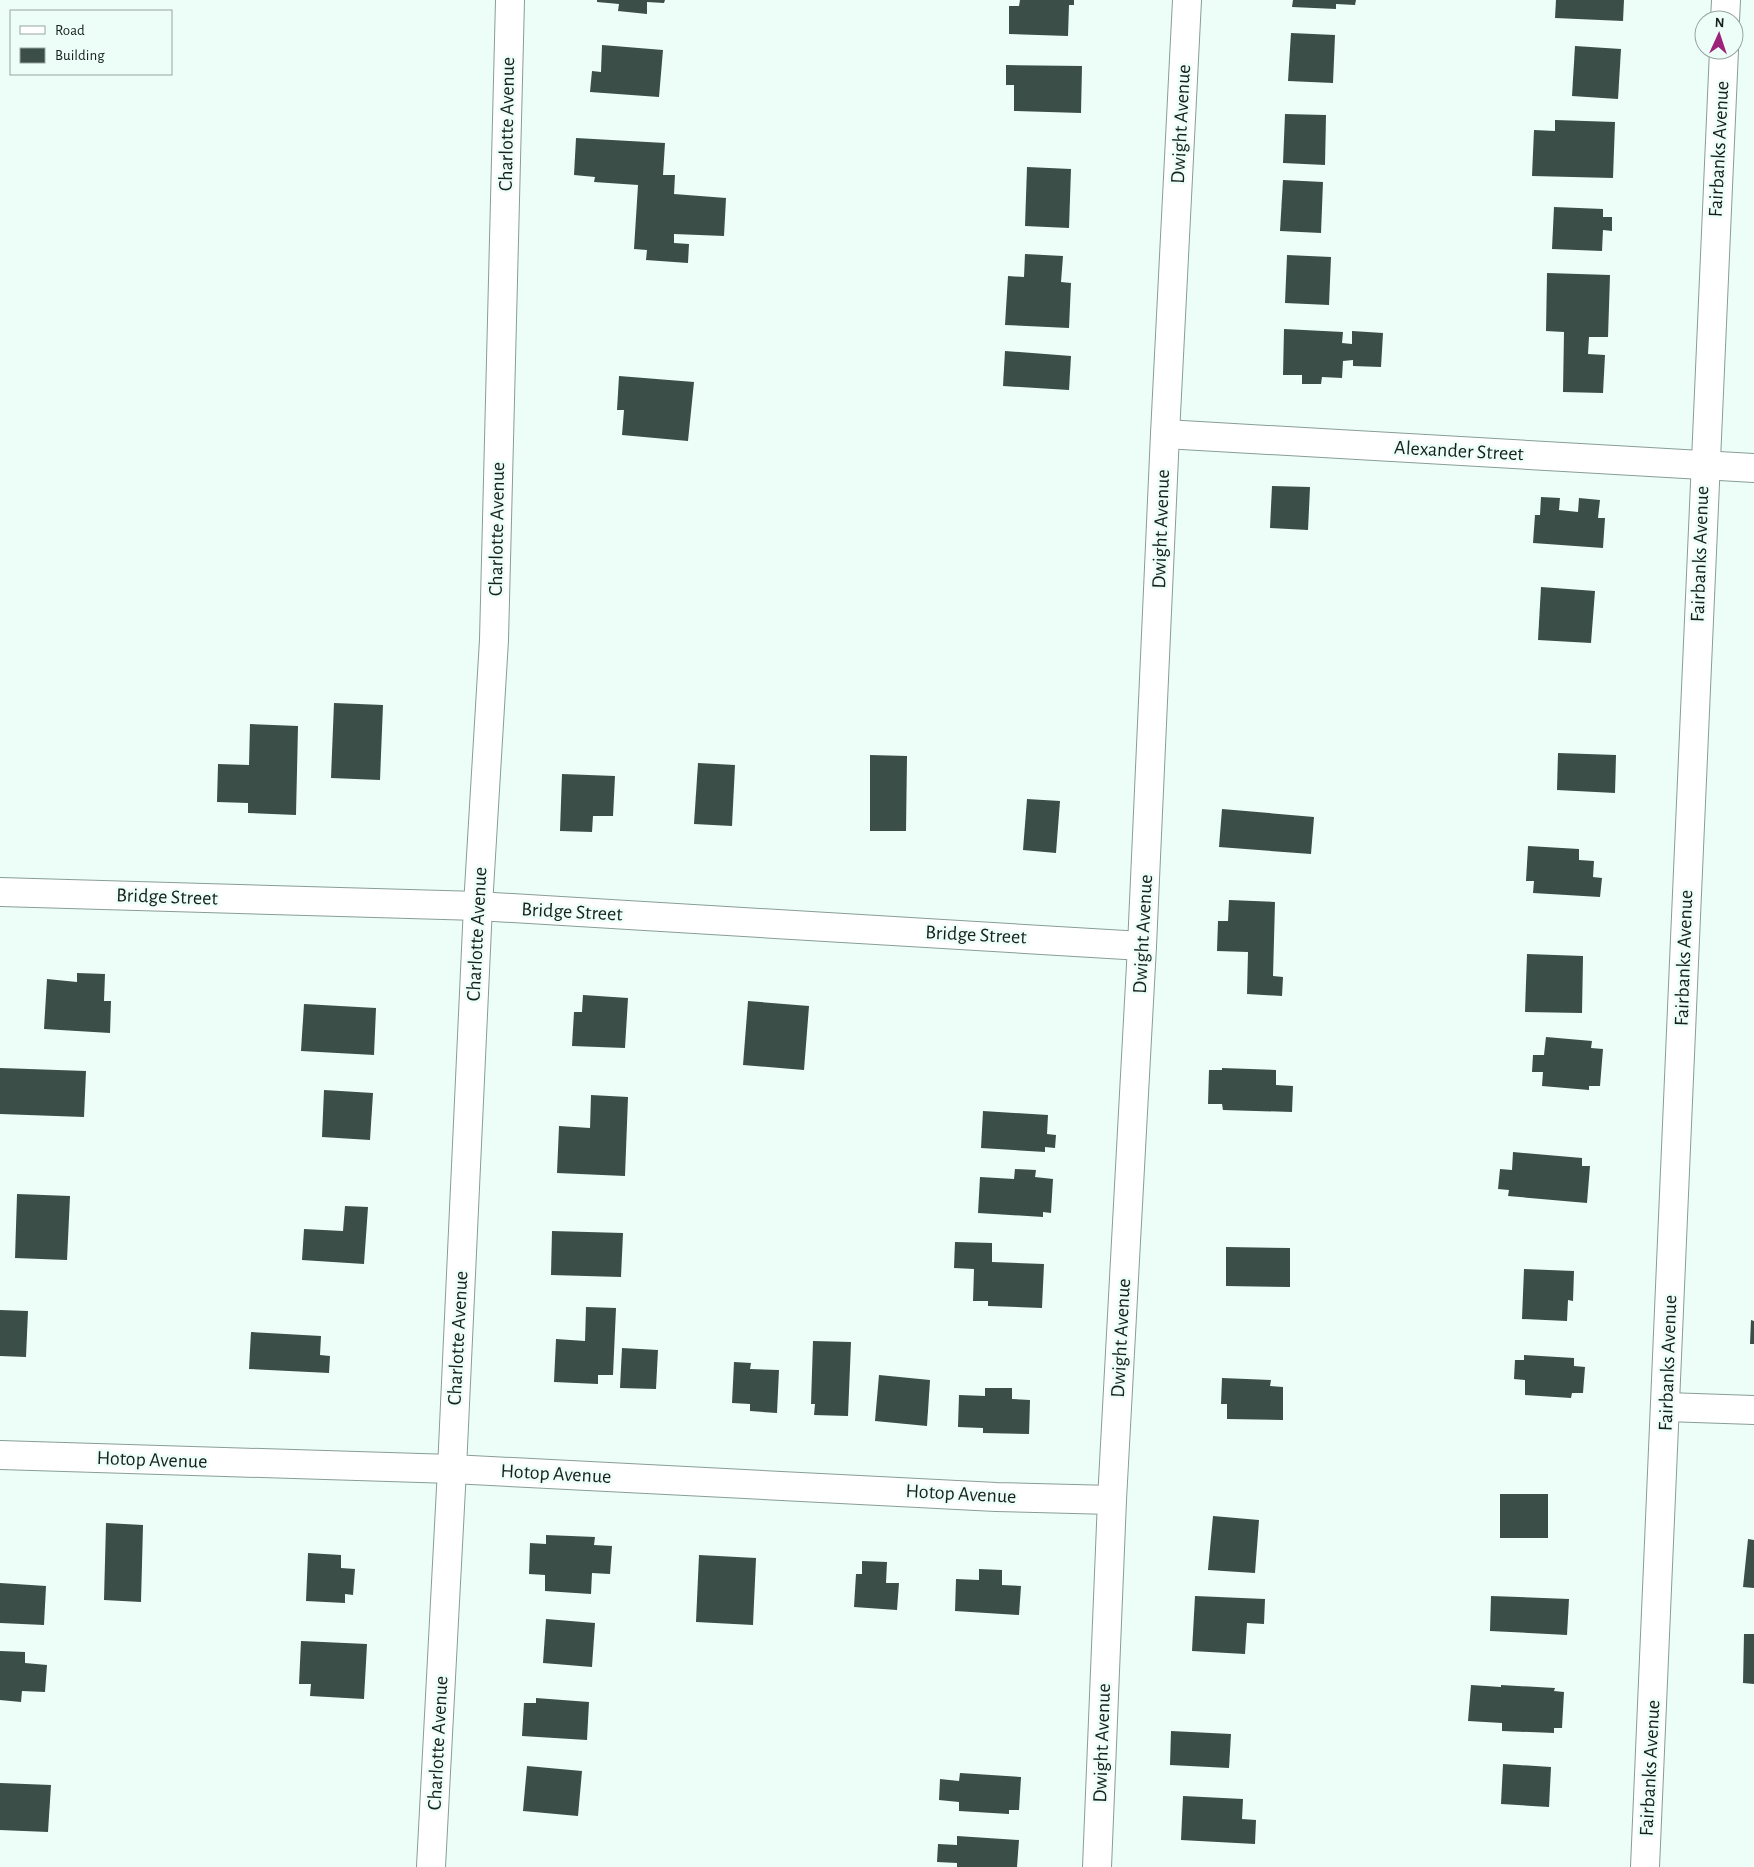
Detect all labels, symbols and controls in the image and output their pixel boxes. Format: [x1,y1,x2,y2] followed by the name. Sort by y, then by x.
[10,10,172,75] legend
[1694,10,1744,60] north arrow
[1714,16,1725,30] text: N
[55,23,85,38] text: Road
[55,48,105,63] text: Building
[496,57,518,191] street label: Charlotte Avenue
[1168,64,1194,184] street label: Dwight Avenue
[1705,80,1733,218] street label: Fairbanks Avenue
[1394,438,1525,464] street label: Alexander Street
[486,462,508,596] street label: Charlotte Avenue
[1149,469,1173,589] street label: Dwight Avenue
[1688,485,1712,623] street label: Fairbanks Avenue
[463,866,491,1002] street label: Charlotte Avenue
[1130,874,1156,994] street label: Dwight Avenue
[116,885,219,909] street label: Bridge Street
[1672,889,1696,1027] street label: Fairbanks Avenue
[521,899,624,925] street label: Bridge Street
[925,922,1028,948] street label: Bridge Street
[444,1270,472,1406] street label: Charlotte Avenue
[1108,1278,1134,1398] street label: Dwight Avenue
[1656,1294,1680,1432] street label: Fairbanks Avenue
[96,1448,208,1472] street label: Hotop Avenue
[500,1461,612,1487] street label: Hotop Avenue
[905,1481,1017,1507] street label: Hotop Avenue
[424,1675,452,1811] street label: Charlotte Avenue
[1090,1683,1114,1803] street label: Dwight Avenue
[1636,1699,1664,1837] street label: Fairbanks Avenue

